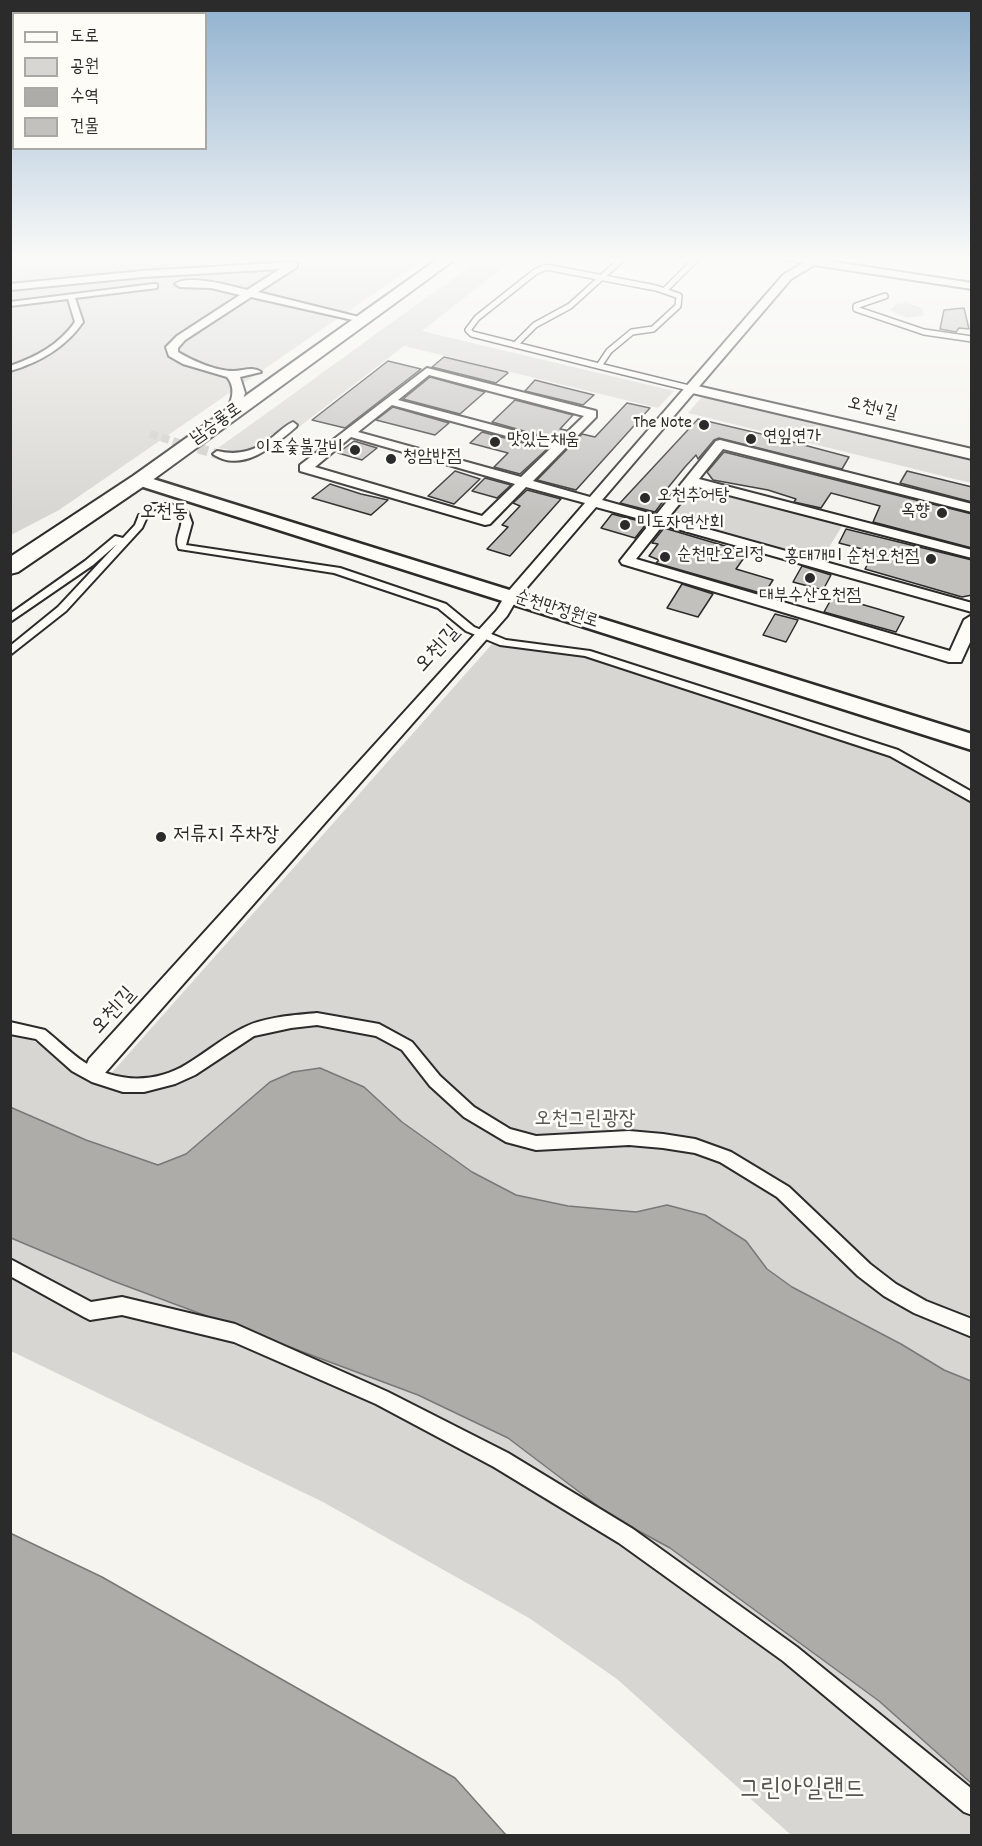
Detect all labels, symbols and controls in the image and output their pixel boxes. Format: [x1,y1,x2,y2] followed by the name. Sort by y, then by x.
[12,12,207,150] legend
[70,25,99,50] text: 도로
[70,55,99,80] text: 공원
[70,85,99,110] text: 수역
[70,115,99,140] text: 건물
[845,394,899,426] street label: 오천4길
[187,400,247,450] street label: 남승룡로
[633,414,692,436] place label: The Note
[697,418,711,432] marker: The Note
[763,428,821,450] place label: 연잎연가
[507,431,579,453] place label: 맛있는채움
[744,432,758,446] marker: 연잎연가
[488,435,502,449] marker: 맛있는채움
[256,439,343,461] place label: 이조숯불갈비
[348,443,362,457] marker: 이조숯불갈비
[403,448,461,470] place label: 청암반점
[384,452,398,466] marker: 청암반점
[657,487,729,509] place label: 오천추어탕
[638,491,652,505] marker: 오천추어탕
[140,502,188,526] district label: 오천동
[901,502,930,524] place label: 옥향
[935,506,949,520] marker: 옥향
[637,514,724,536] place label: 미도자연산회
[618,518,632,532] marker: 미도자연산회
[677,546,764,568] place label: 순천만오리정
[785,548,919,570] place label: 홍대개미 순천오천점
[658,550,672,564] marker: 순천만오리정
[924,552,938,566] marker: 홍대개미 순천오천점
[803,571,817,585] marker: 대부수산오천점
[511,587,601,635] street label: 순천만정원로
[759,587,861,609] place label: 대부수산오천점
[411,621,467,679] street label: 오천1길
[173,824,279,850] place label: 저류지 주차장
[154,830,168,844] marker: 저류지 주차장
[87,983,143,1041] street label: 오천1길
[534,1108,636,1134] park label: 오천그린광장
[739,1775,865,1807] park label: 그린아일랜드

